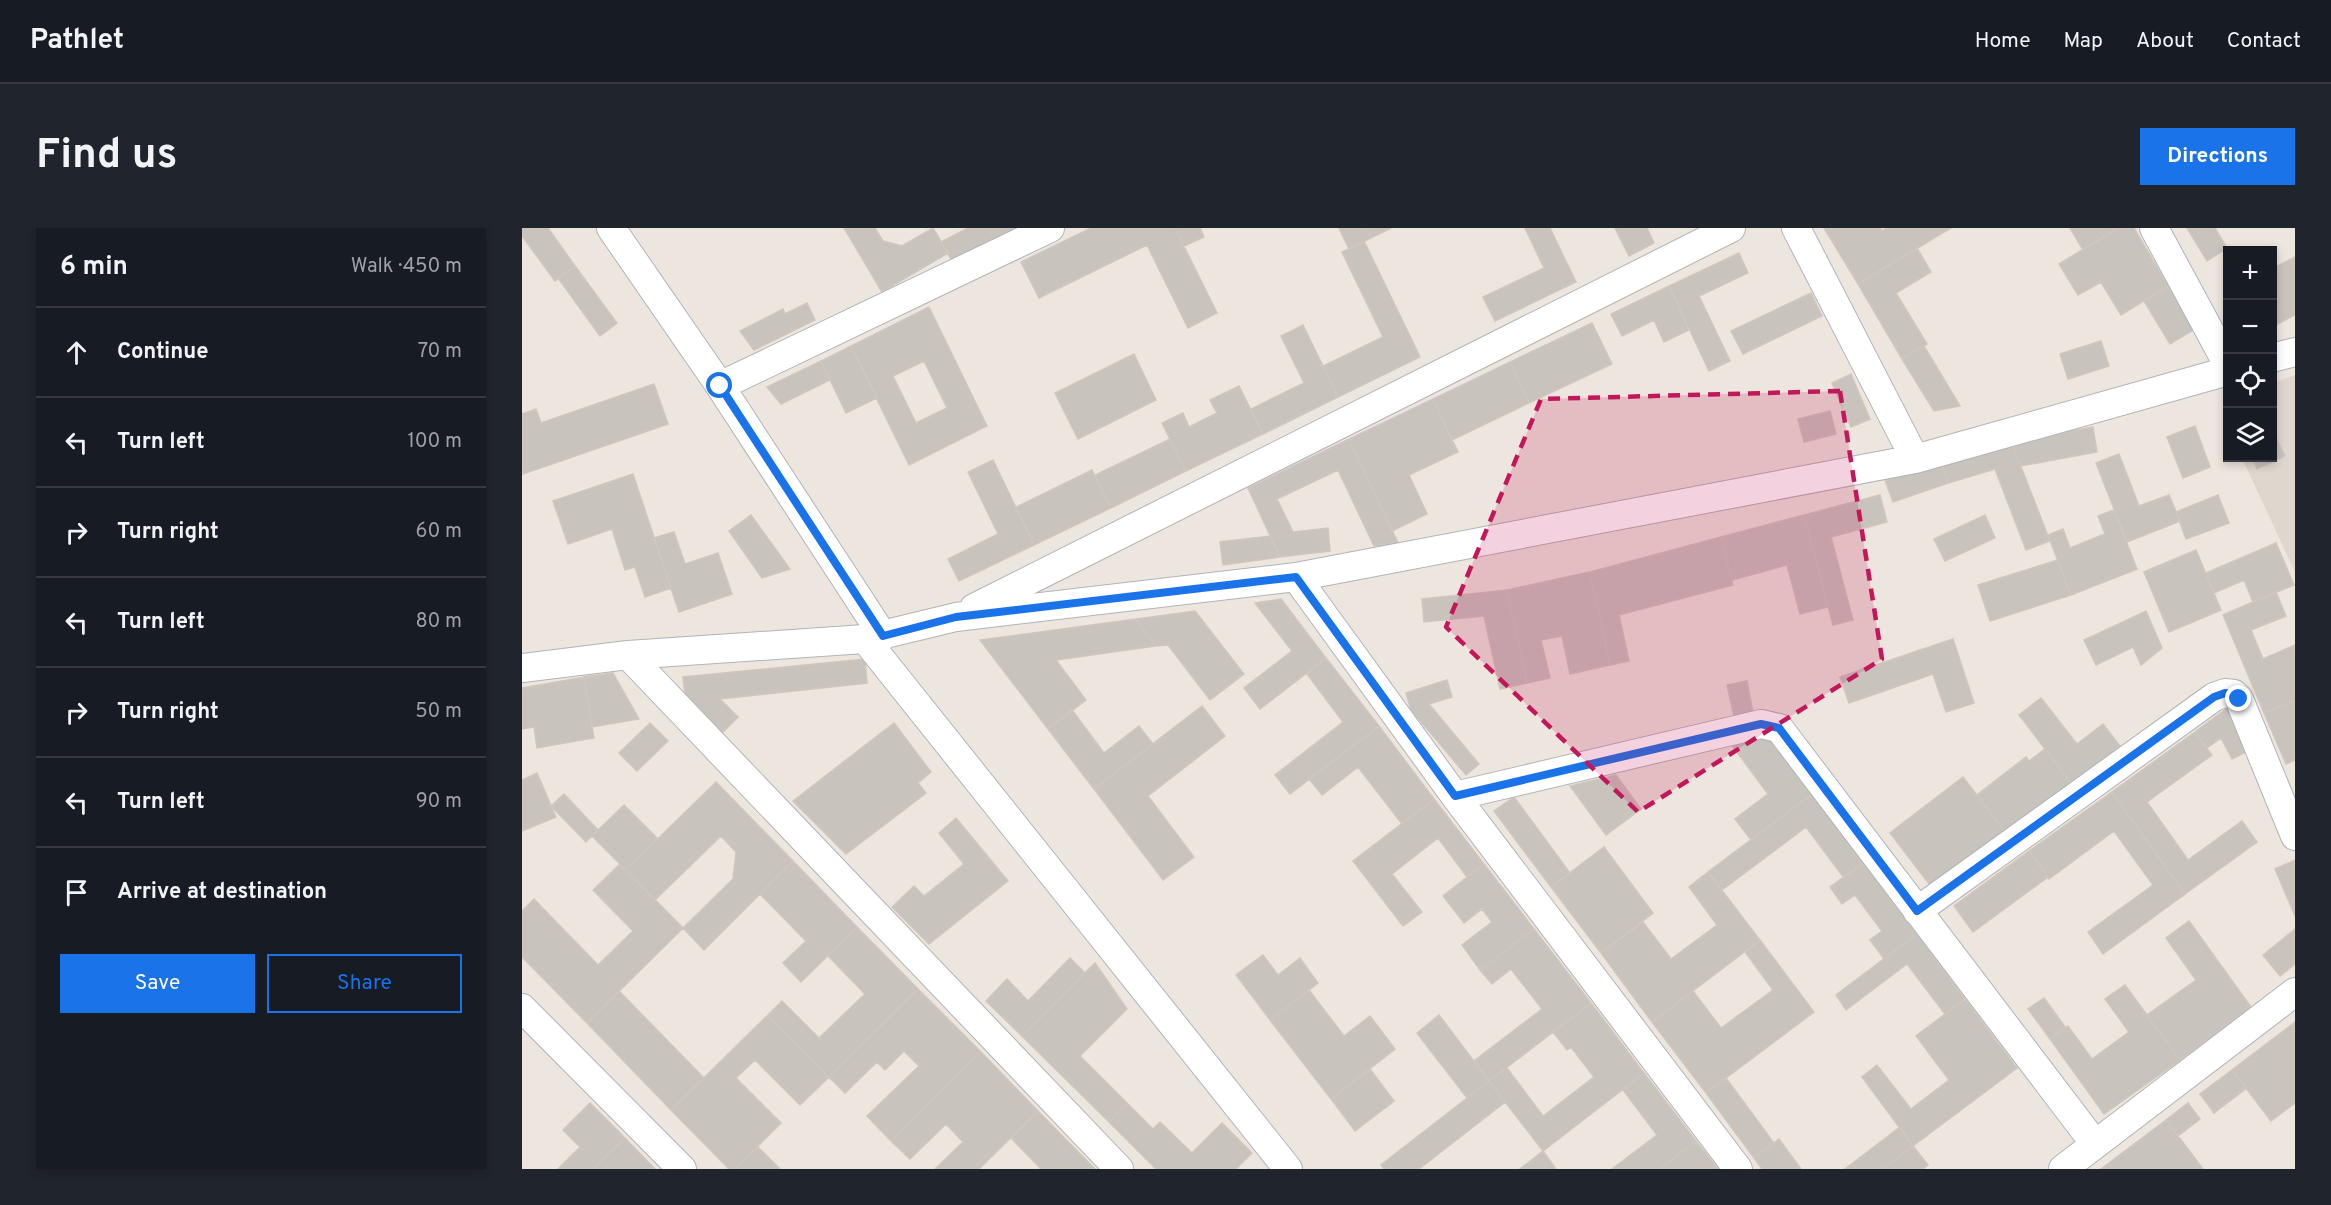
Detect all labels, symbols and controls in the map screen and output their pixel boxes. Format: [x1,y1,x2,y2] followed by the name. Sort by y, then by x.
[30,23,124,59] text: Pathlet
[1975,28,2031,55] text: Home
[2064,28,2103,55] text: Map
[2136,28,2194,55] text: About
[2227,28,2301,55] text: Contact
[2140,128,2295,185] button: Directions
[36,130,177,183] text: Find us
[2223,246,2277,462] map controls
[2223,246,2277,300] button: +
[60,251,128,284] text: 6 min
[351,254,462,280] text: Walk · 450 m
[2223,300,2277,354] button: −
[60,336,93,369] icon: ahead
[117,339,208,366] text: Continue
[418,339,462,365] text: 70 m
[2223,354,2277,408] button: locate
[706,372,732,398] route start
[2223,408,2277,462] button: layers
[60,426,93,459] icon: left
[117,429,205,456] text: Turn left
[407,429,462,455] text: 100 m
[60,516,93,549] icon: right
[117,519,219,546] text: Turn right
[416,519,462,545] text: 60 m
[60,606,93,639] icon: left
[117,609,205,636] text: Turn left
[416,609,462,635] text: 80 m
[2225,685,2251,711] route end
[60,696,93,729] icon: right
[117,699,219,726] text: Turn right
[415,699,462,725] text: 50 m
[60,786,93,819] icon: left
[117,789,205,816] text: Turn left
[416,789,462,815] text: 90 m
[60,876,93,909] icon: arrive
[117,879,327,906] text: Arrive at destination
[60,954,255,1013] button: Save
[267,954,462,1013] button: Share

